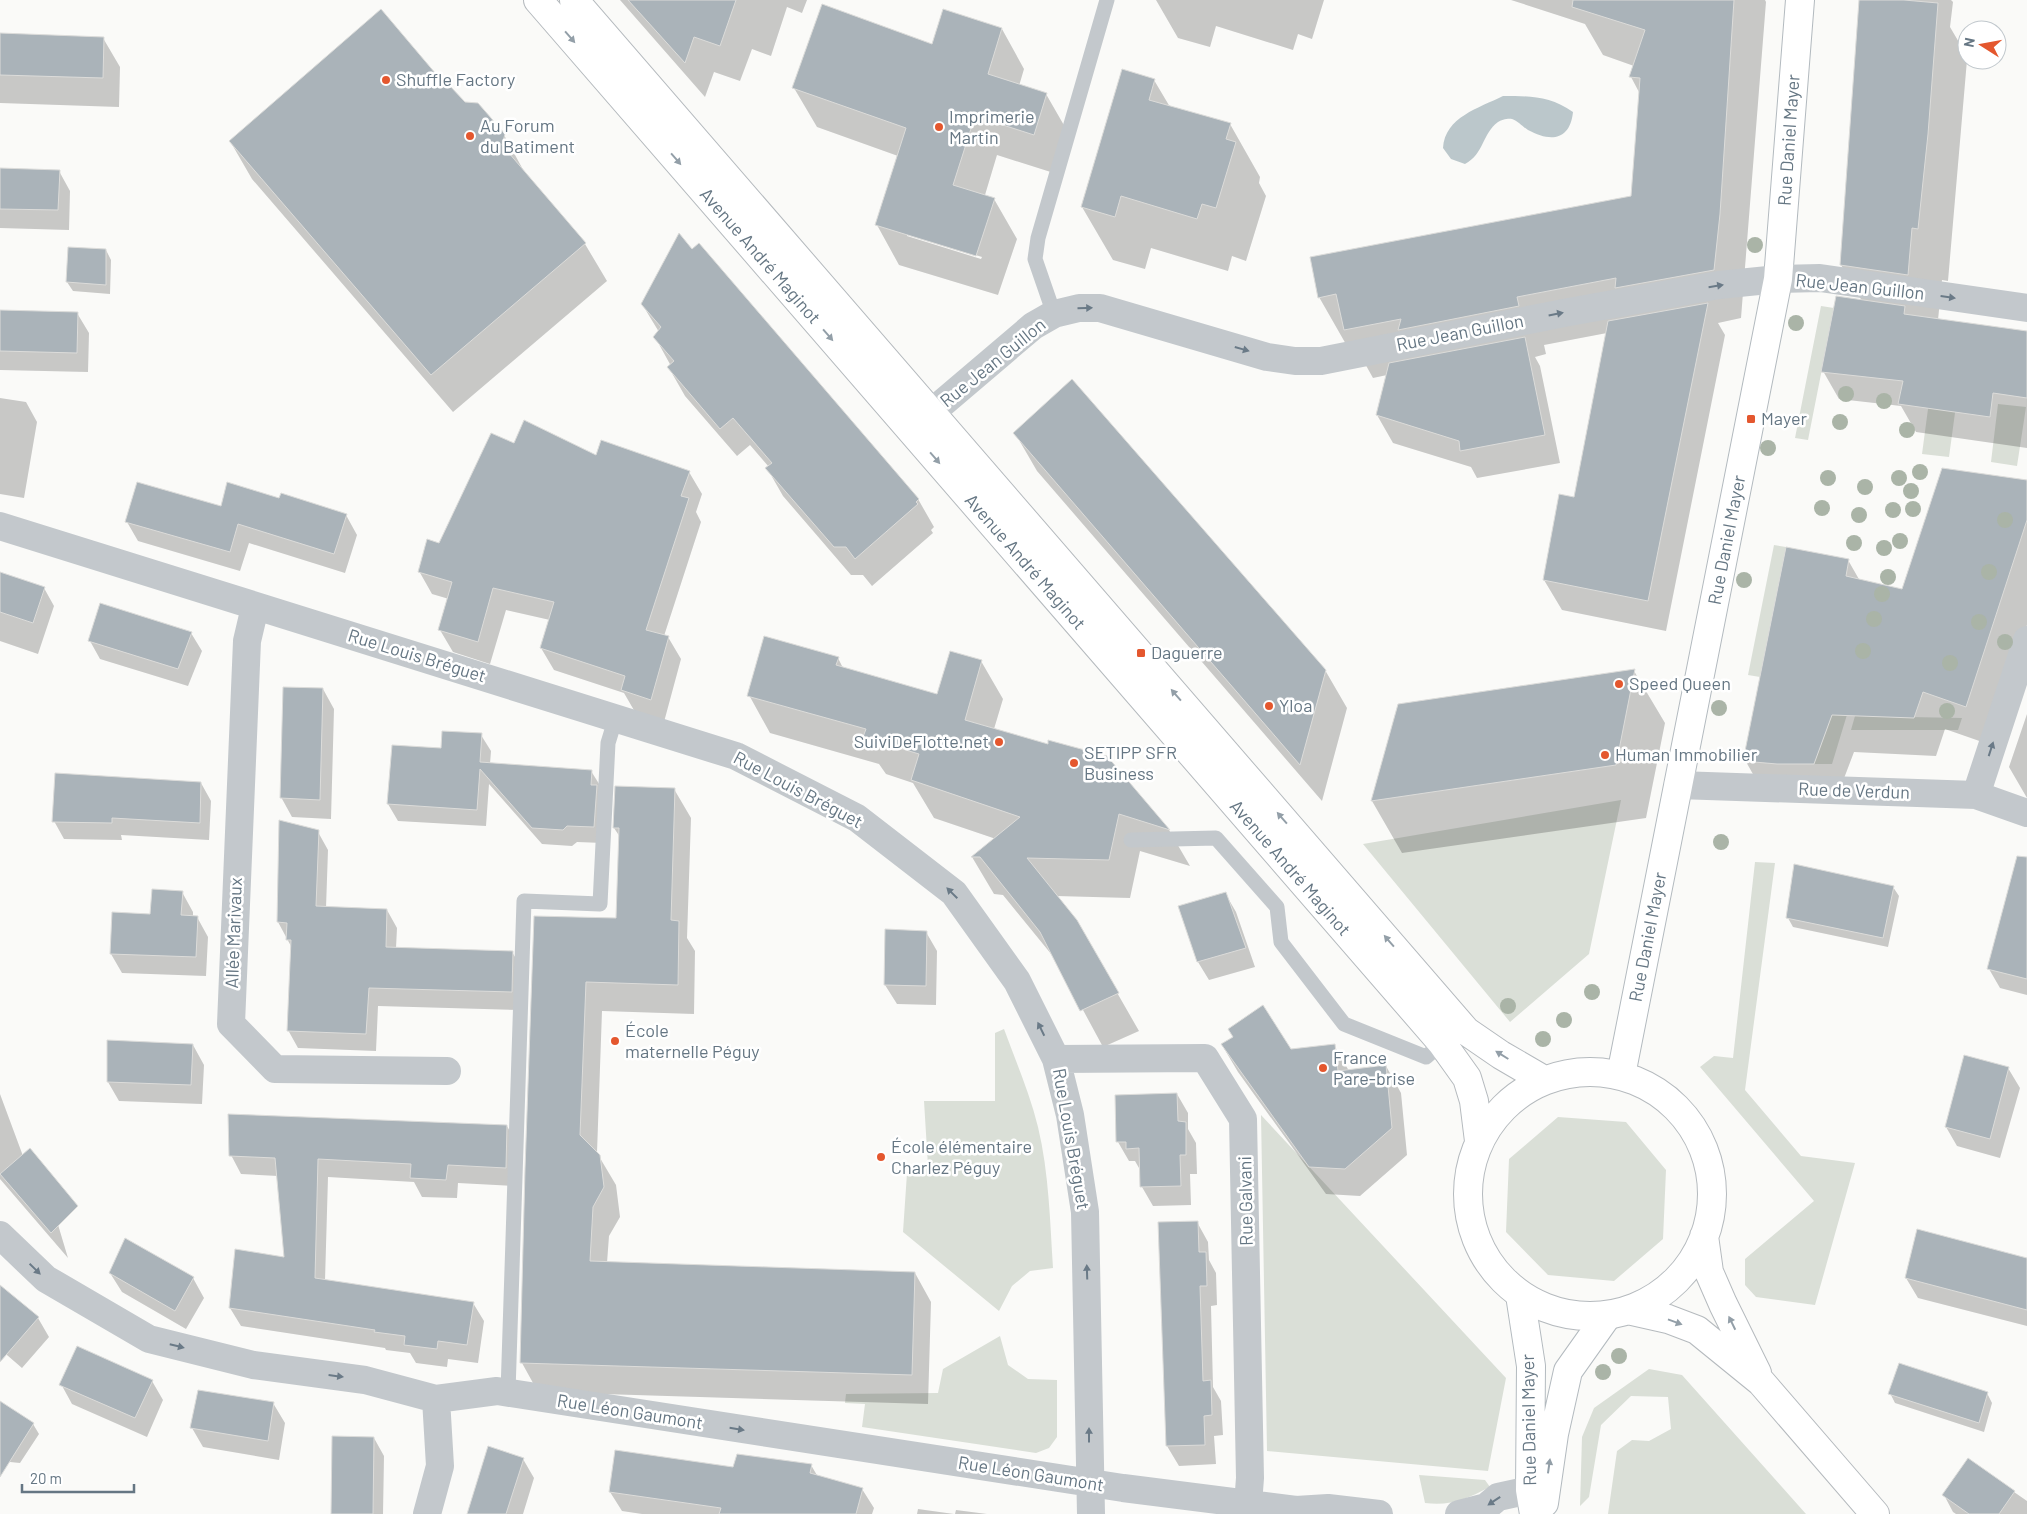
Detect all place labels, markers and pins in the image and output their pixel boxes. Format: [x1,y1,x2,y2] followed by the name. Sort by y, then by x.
[396,68,515,90] place label: Shuffle Factory
[380,74,392,86] marker: Shuffle Factory
[949,105,1035,148] place label: Imprimerie Martin
[480,114,575,157] place label: Au Forum du Batiment
[933,121,945,133] marker: Imprimerie Martin
[464,130,476,142] marker: Au Forum du Batiment
[1761,407,1808,429] place label: Mayer
[1745,413,1757,425] marker: Mayer
[1151,641,1223,663] place label: Daguerre
[1135,647,1147,659] marker: Daguerre
[1629,672,1731,694] place label: Speed Queen
[1613,678,1625,690] marker: Speed Queen
[1279,694,1312,716] place label: Yloa
[1263,700,1275,712] marker: Yloa
[854,730,989,752] place label: SuiviDeFlotte.net
[993,736,1005,748] marker: SuiviDeFlotte.net
[1084,741,1177,784] place label: SETIPP SFR Business
[1615,743,1758,765] place label: Human Immobilier
[1599,749,1611,761] marker: Human Immobilier
[1068,757,1080,769] marker: SETIPP SFR Business
[625,1019,760,1062] place label: École maternelle Péguy
[609,1035,621,1047] marker: École maternelle Péguy
[1333,1046,1415,1089] place label: France Pare-brise
[1317,1062,1329,1074] marker: France Pare-brise
[891,1135,1032,1178] place label: École élémentaire Charlez Péguy
[875,1151,887,1163] marker: École élémentaire Charlez Péguy

